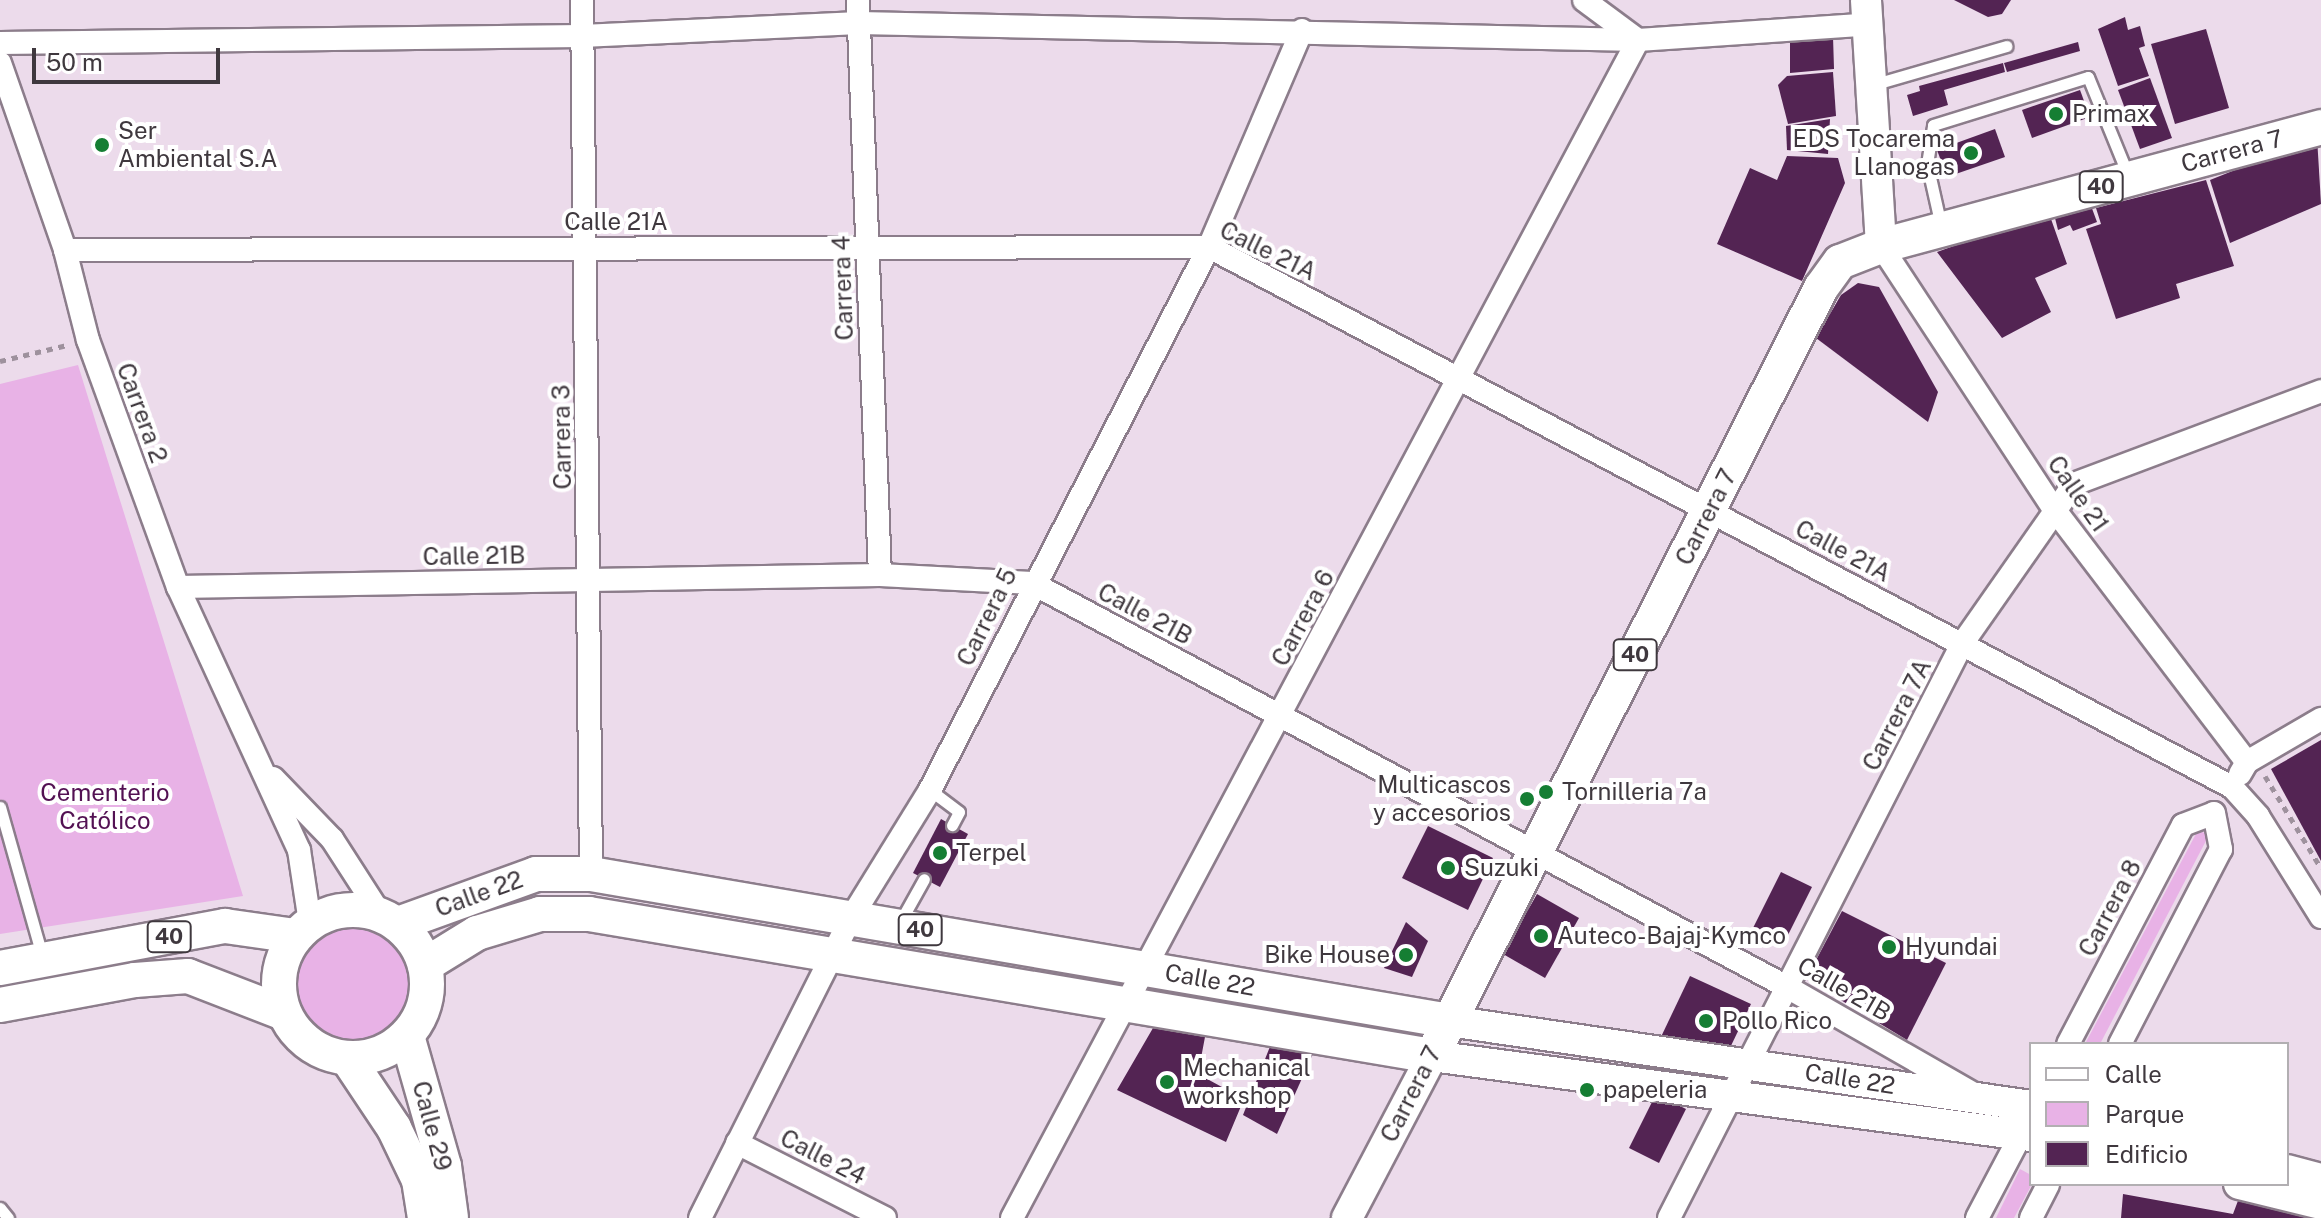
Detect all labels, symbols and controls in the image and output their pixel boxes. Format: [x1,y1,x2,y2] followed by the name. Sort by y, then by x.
[36,32,224,82] scale bar
[46,48,103,76] text: 50 m
[2072,100,2150,128] place label: Primax
[2047,105,2065,123] marker: Primax
[118,117,277,173] place label: Ser Ambiental S.A
[2178,124,2286,178] street label: Carrera 7
[1792,125,1955,181] place label: EDS Tocarema Llanogas
[93,136,111,154] marker: Ser Ambiental S.A
[1962,144,1980,162] marker: EDS Tocarema Llanogas
[2077,169,2125,205] road number: 40
[564,208,668,236] street label: Calle 21A
[1215,215,1321,287] street label: Calle 21A
[827,235,859,341] street label: Carrera 4
[111,359,173,467] street label: Carrera 2
[547,384,577,490] street label: Carrera 3
[2041,450,2115,538] street label: Calle 21
[1670,464,1742,570] street label: Carrera 7
[1790,514,1896,588] street label: Calle 21A
[422,541,526,571] street label: Calle 21B
[951,563,1023,671] street label: Carrera 5
[1266,565,1340,671] street label: Carrera 6
[1093,577,1197,651] street label: Calle 21B
[1611,637,1659,673] road number: 40
[1857,654,1937,776] street label: Carrera 7A
[1373,771,1511,827] place label: Multicascos y accesorios
[1562,778,1707,806] place label: Tornilleria 7a
[40,779,170,835] park label: Cementerio Católico
[1537,783,1555,801] marker: Tornilleria 7a
[1518,790,1536,808] marker: Multicascos y accesorios
[956,839,1027,867] place label: Terpel
[931,844,949,862] marker: Terpel
[1464,854,1539,882] place label: Suzuki
[2073,855,2147,961] street label: Carrera 8
[1439,859,1457,877] marker: Suzuki
[431,865,527,923] street label: Calle 22
[896,912,944,948] road number: 40
[145,919,193,955] road number: 40
[1557,922,1786,950] place label: Auteco-Bajaj-Kymco
[1532,927,1550,945] marker: Auteco-Bajaj-Kymco
[1905,933,1998,961] place label: Hyundai
[1880,938,1898,956] marker: Hyundai
[1264,941,1390,969] place label: Bike House
[1397,946,1415,964] marker: Bike House
[1792,951,1896,1027] street label: Calle 21B
[1163,958,1257,1002] street label: Calle 22
[1722,1007,1832,1035] place label: Pollo Rico
[1697,1012,1715,1030] marker: Pollo Rico
[1375,1041,1447,1147] street label: Carrera 7
[2029,1042,2289,1186] legend
[1183,1054,1311,1110] place label: Mechanical workshop
[1803,1058,1897,1100] street label: Calle 22
[2105,1060,2162,1088] text: Calle
[1158,1073,1176,1091] marker: Mechanical workshop
[1603,1076,1707,1104] place label: papeleria
[406,1078,458,1174] street label: Calle 29
[1578,1081,1596,1099] marker: papeleria
[2105,1100,2184,1128] text: Parque
[775,1123,871,1191] street label: Calle 24
[2105,1140,2188,1168] text: Edificio

